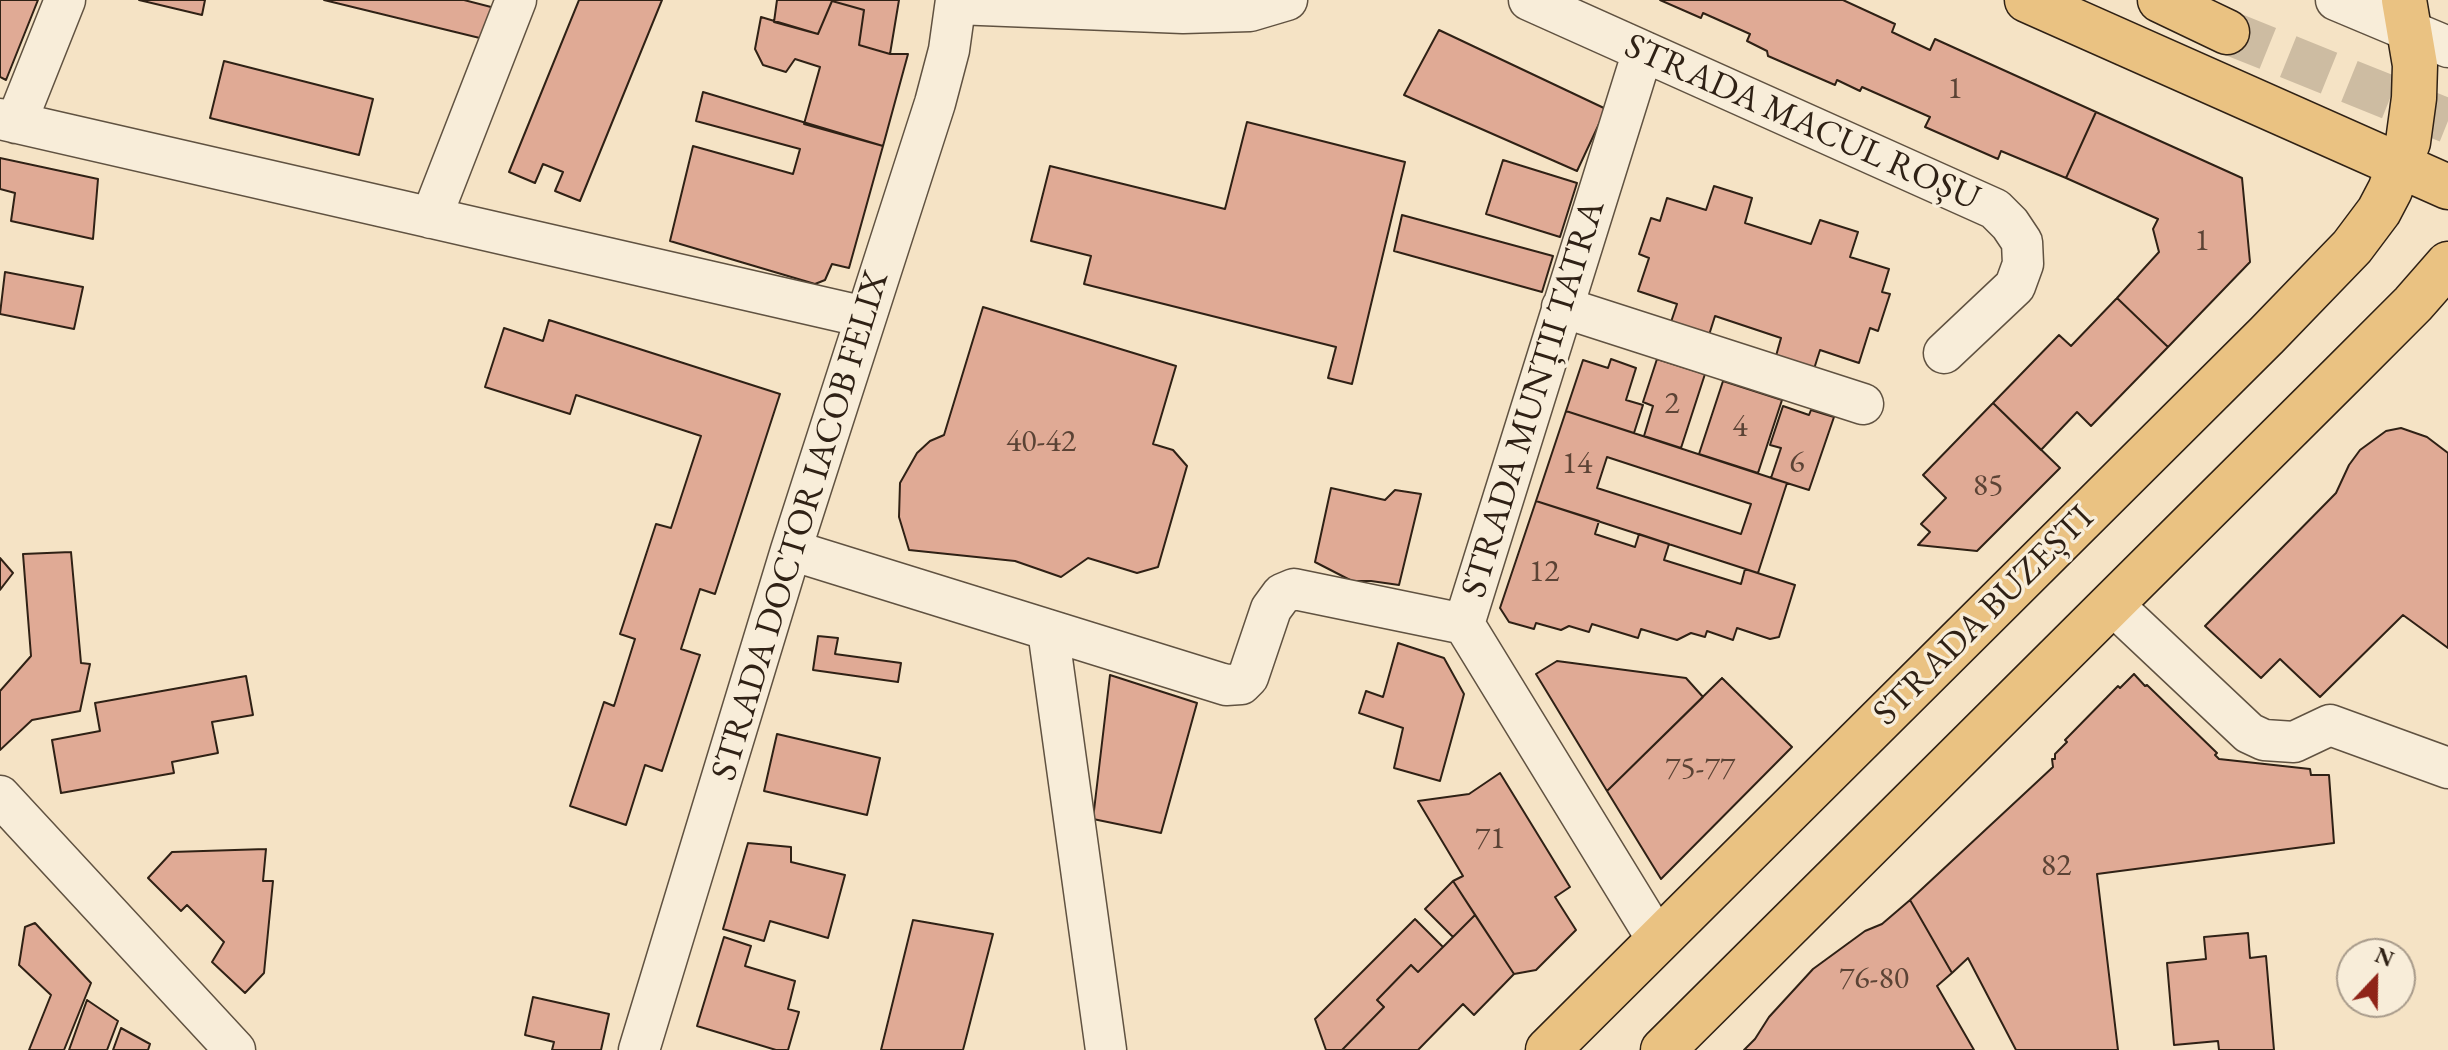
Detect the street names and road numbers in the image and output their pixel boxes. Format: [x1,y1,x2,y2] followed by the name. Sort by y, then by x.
[1618,25,1986,221] street label: STRADA MACUL ROȘU
[1453,195,1615,603] street label: STRADA MUNȚII TATRA
[703,266,899,786] street label: STRADA DOCTOR IACOB FELIX
[1865,497,2103,735] street label: STRADA BUZEȘTI

